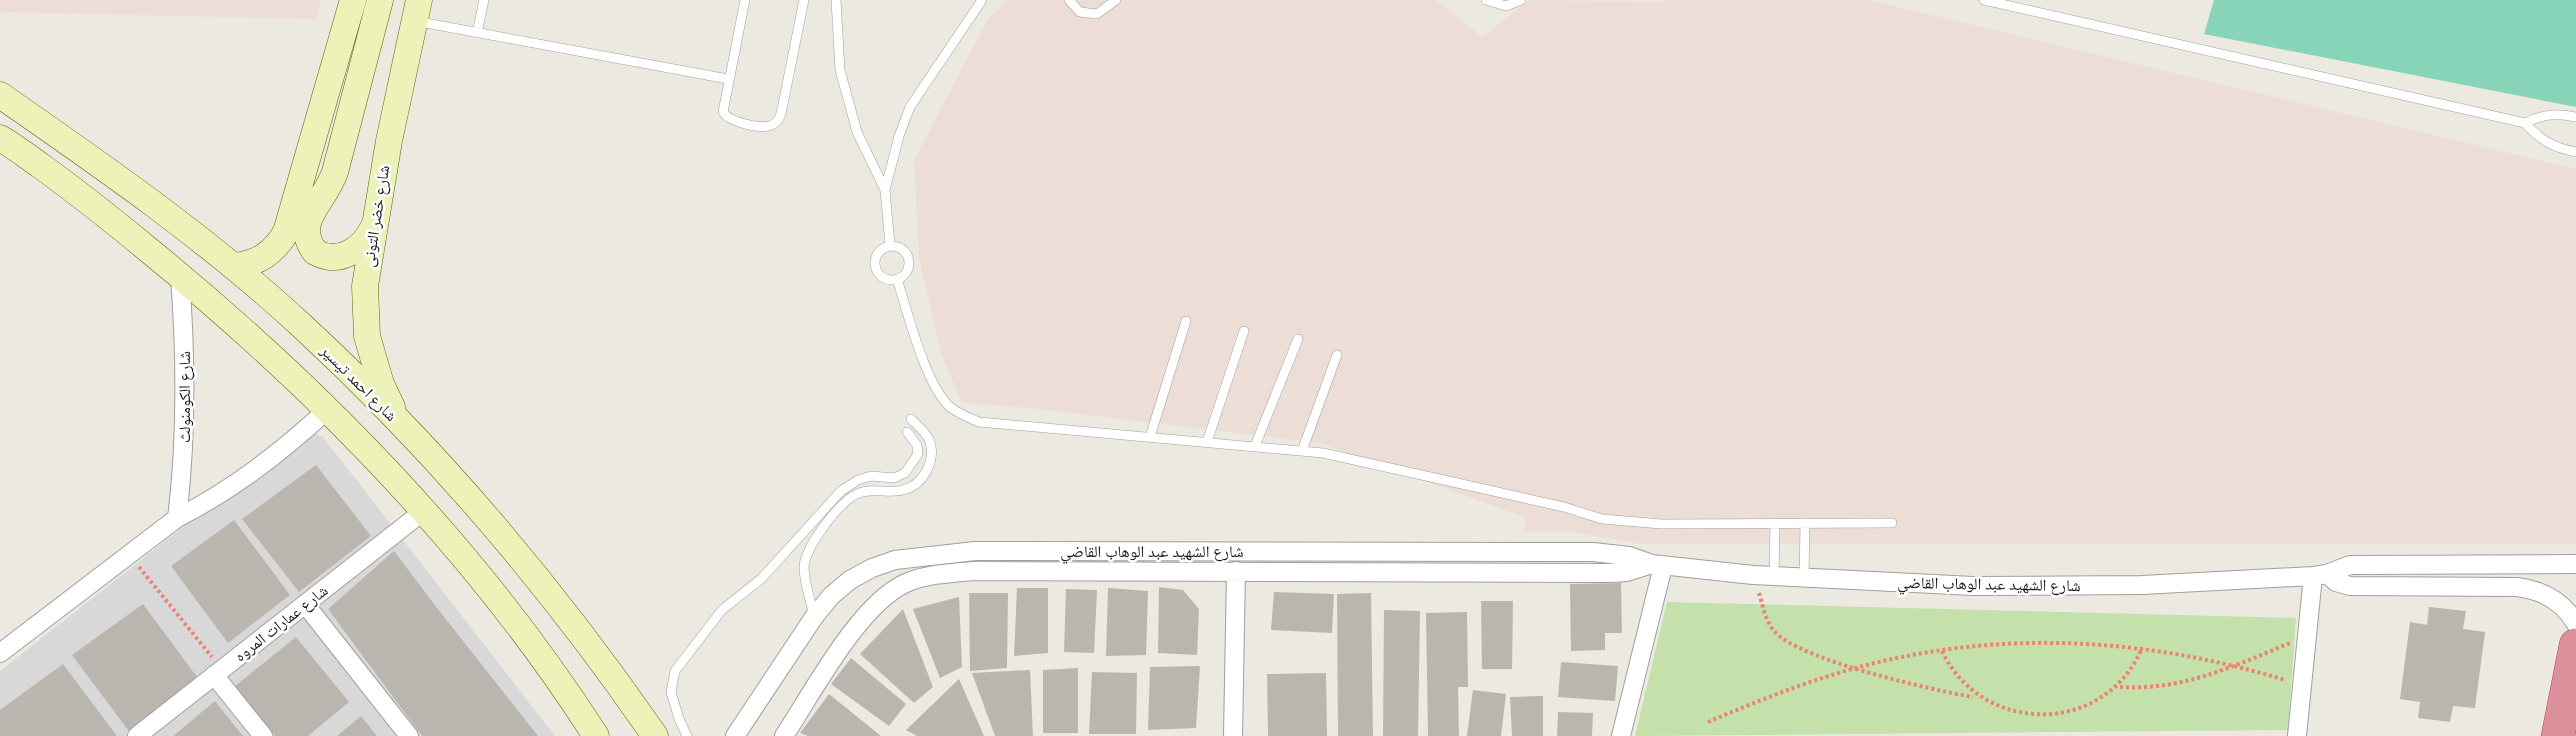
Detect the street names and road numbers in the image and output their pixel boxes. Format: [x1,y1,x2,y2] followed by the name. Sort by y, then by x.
[359,164,394,268] street label: شارع خضر التونى
[315,340,401,426] street label: شارع احمد تيسير
[175,351,195,443] street label: شارع الكومنولث
[1060,542,1244,564] street label: شارع الشهيد عبد الوهاب القاضي
[1897,573,2081,598] street label: شارع الشهيد عبد الوهاب القاضي
[231,581,332,666] street label: شارع عمارات المروه

